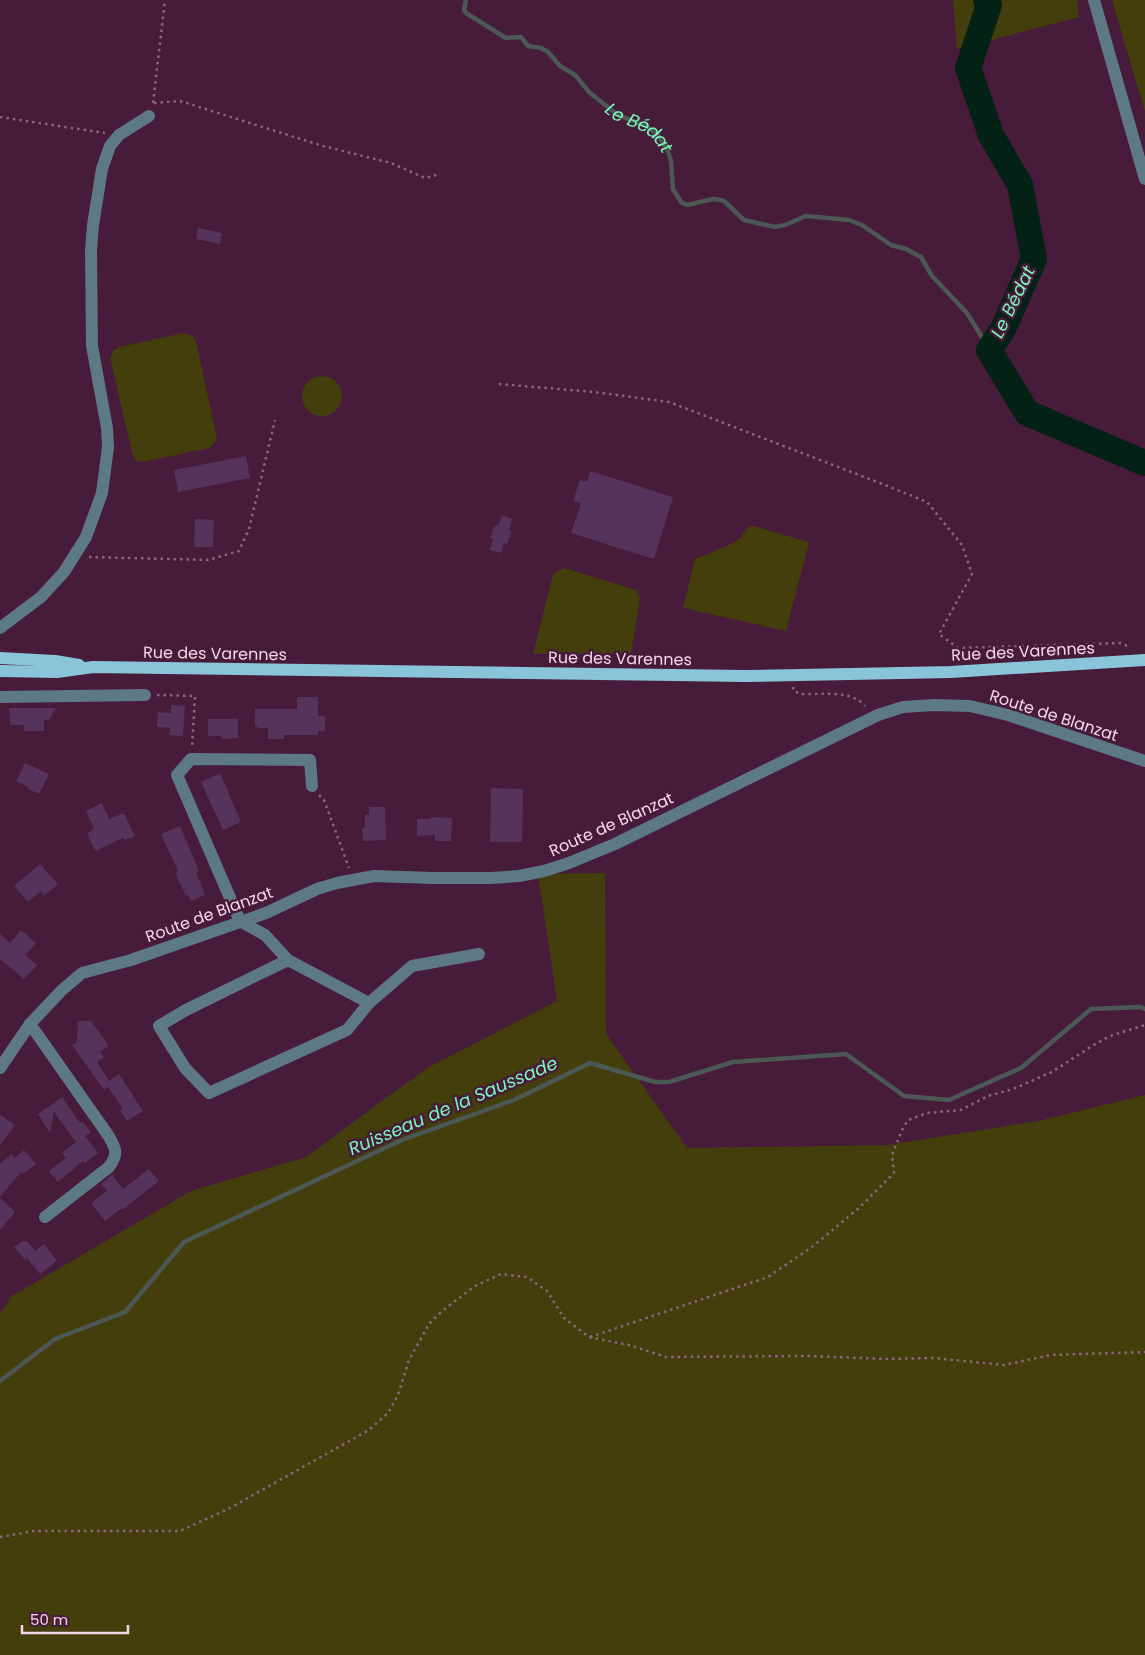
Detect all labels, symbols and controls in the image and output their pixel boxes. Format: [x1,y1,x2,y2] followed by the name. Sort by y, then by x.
[600,97,679,158] water label: Le Bédat
[984,261,1041,342] water label: Le Bédat
[951,636,1095,667] street label: Rue des Varennes
[143,641,287,666] street label: Rue des Varennes
[548,646,692,671] street label: Rue des Varennes
[987,684,1121,747] street label: Route de Blanzat
[545,787,677,862] street label: Route de Blanzat
[142,881,276,948] street label: Route de Blanzat
[344,1050,561,1161] water label: Ruisseau de la Saussade
[22,1602,129,1634] scale bar
[30,1609,68,1630] text: 50 m

